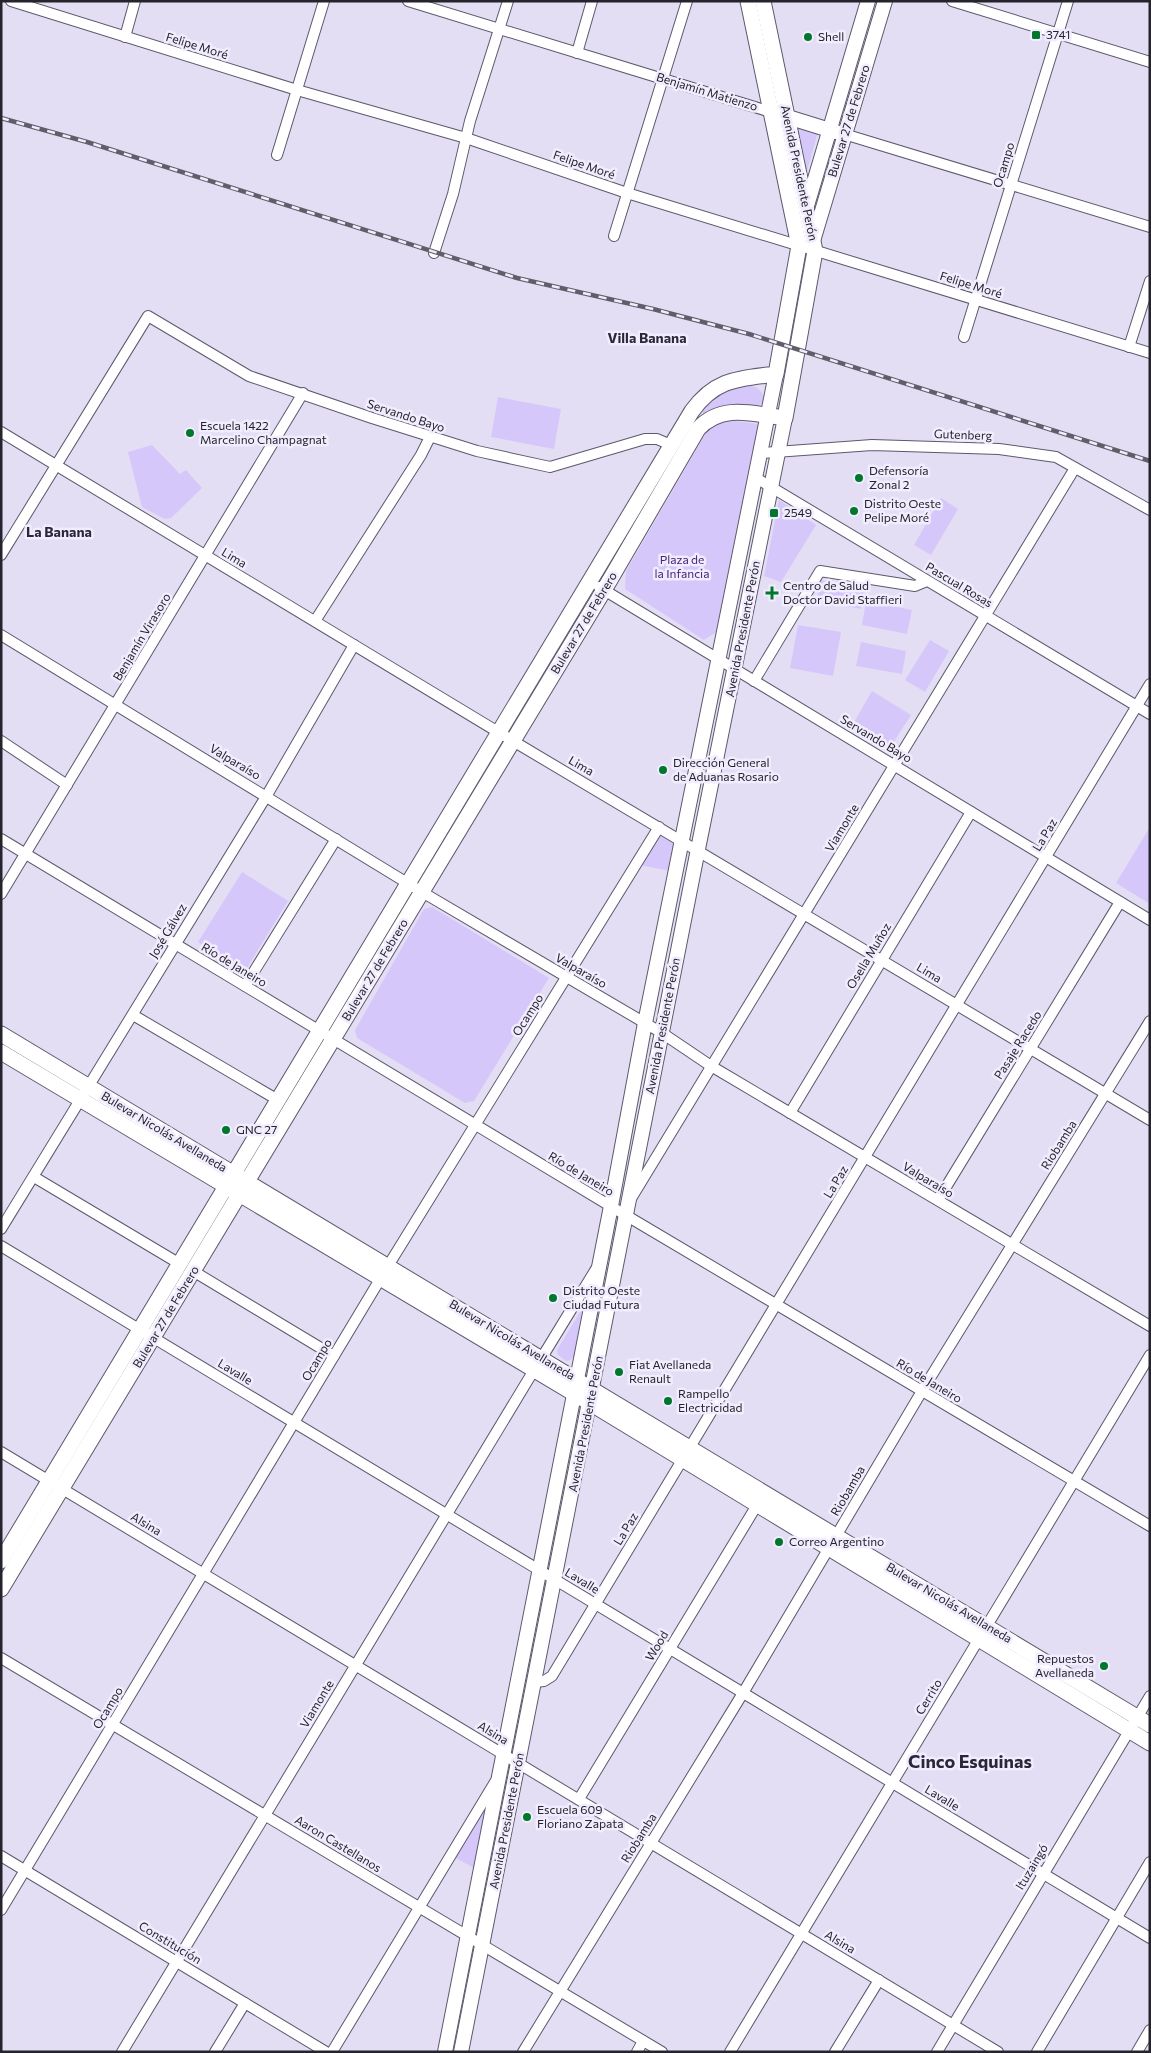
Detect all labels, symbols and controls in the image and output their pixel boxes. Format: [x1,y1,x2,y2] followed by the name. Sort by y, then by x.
[1046,27,1070,41] place label: 3741
[164,29,230,61] street label: Felipe Moré
[818,29,844,43] place label: Shell
[1030,29,1042,41] marker: 3741
[802,31,814,43] marker: Shell
[824,63,872,179] street label: Bulevar 27 de Febrero
[655,69,760,113] street label: Benjamín Matienzo
[779,104,821,242] street label: Avenida Presidente Perón
[990,140,1017,189] street label: Ocampo
[552,147,617,181] street label: Felipe Moré
[938,268,1004,300] street label: Felipe Moré
[607,329,687,346] district label: Villa Banana
[366,396,447,434] street label: Servando Bayo
[200,418,327,446] place label: Escuela 1422 Marcelino Champagnat
[934,426,993,442] street label: Gutenberg
[184,427,196,439] marker: Escuela 1422 Marcelino Champagnat
[869,463,929,491] place label: Defensoría Zonal 2
[853,472,865,484] marker: Defensoría Zonal 2
[864,496,941,524] place label: Distrito Oeste Pelipe Moré
[784,505,812,519] place label: 2549
[848,505,860,517] marker: Distrito Oeste Pelipe Moré
[768,507,780,519] marker: 2549
[26,523,92,540] district label: La Banana
[219,544,250,570] street label: Lima
[655,552,709,580] park label: Plaza de la Infancia
[924,559,995,610] street label: Pascual Rosas
[722,560,762,698] street label: Avenida Presidente Perón
[547,569,619,676] street label: Bulevar 27 de Febrero
[783,578,902,606] place label: Centro de Salud Doctor David Staffieri
[765,586,779,600] marker: Centro de Salud Doctor David Staffieri
[109,590,173,683] street label: Benjamín Virasoro
[838,711,915,765] street label: Servando Bayo
[207,740,264,782] street label: Valparaíso
[566,752,597,778] street label: Lima
[673,755,779,783] place label: Dirección General de Aduanas Rosario
[657,764,669,776] marker: Dirección General de Aduanas Rosario
[821,801,861,854] street label: Viamonte
[1029,816,1059,853] street label: La Paz
[145,901,190,961] street label: José Gálvez
[338,916,410,1023] street label: Bulevar 27 de Febrero
[843,920,893,991] street label: Osella Muñoz
[199,939,270,990] street label: Río de Janeiro
[553,950,610,990] street label: Valparaíso
[642,957,682,1095] street label: Avenida Presidente Perón
[914,959,945,985] street label: Lima
[509,991,545,1038] street label: Ocampo
[991,1008,1044,1081] street label: Pasaje Racedo
[99,1088,230,1174] street label: Bulevar Nicolás Avellaneda
[1038,1117,1079,1172] street label: Riobamba
[236,1122,277,1136] place label: GNC 27
[220,1124,232,1136] marker: GNC 27
[546,1148,617,1199] street label: Río de Janeiro
[900,1158,957,1200] street label: Valparaíso
[820,1163,850,1200] street label: La Paz
[129,1263,201,1370] street label: Bulevar 27 de Febrero
[563,1283,640,1311] place label: Distrito Oeste Ciudad Futura
[547,1292,559,1304] marker: Distrito Oeste Ciudad Futura
[447,1296,578,1382] street label: Bulevar Nicolás Avellaneda
[298,1336,334,1383] street label: Ocampo
[216,1355,255,1387] street label: Lavalle
[565,1355,605,1493] street label: Avenida Presidente Perón
[894,1355,965,1406] street label: Río de Janeiro
[629,1357,711,1385] place label: Fiat Avellaneda Renault
[613,1366,625,1378] marker: Fiat Avellaneda Renault
[678,1386,742,1414] place label: Rampello Electricidad
[662,1395,674,1407] marker: Rampello Electricidad
[827,1463,867,1518] street label: Riobamba
[129,1509,164,1538] street label: Alsina
[610,1510,640,1547] street label: La Paz
[789,1534,884,1548] place label: Correo Argentino
[773,1536,785,1548] marker: Correo Argentino
[884,1559,1015,1645] street label: Bulevar Nicolás Avellaneda
[563,1564,602,1596] street label: Lavalle
[642,1628,671,1663] street label: Wood
[1035,1651,1094,1679] place label: Repuestos Avellaneda
[1098,1660,1110,1672] marker: Repuestos Avellaneda
[912,1676,944,1717] street label: Cerrito
[296,1677,336,1730] street label: Viamonte
[89,1684,125,1731] street label: Ocampo
[476,1718,511,1747] street label: Alsina
[908,1750,1032,1772] district label: Cinco Esquinas
[486,1752,526,1890] street label: Avenida Presidente Perón
[923,1781,962,1813] street label: Lavalle
[537,1802,624,1830] place label: Escuela 609 Floriano Zapata
[618,1810,659,1865] street label: Riobamba
[521,1811,533,1823] marker: Escuela 609 Floriano Zapata
[293,1812,384,1874] street label: Aaron Castellanos
[1012,1841,1050,1892] street label: Ituzaingó
[137,1918,204,1966] street label: Constitución
[823,1927,858,1956] street label: Alsina

